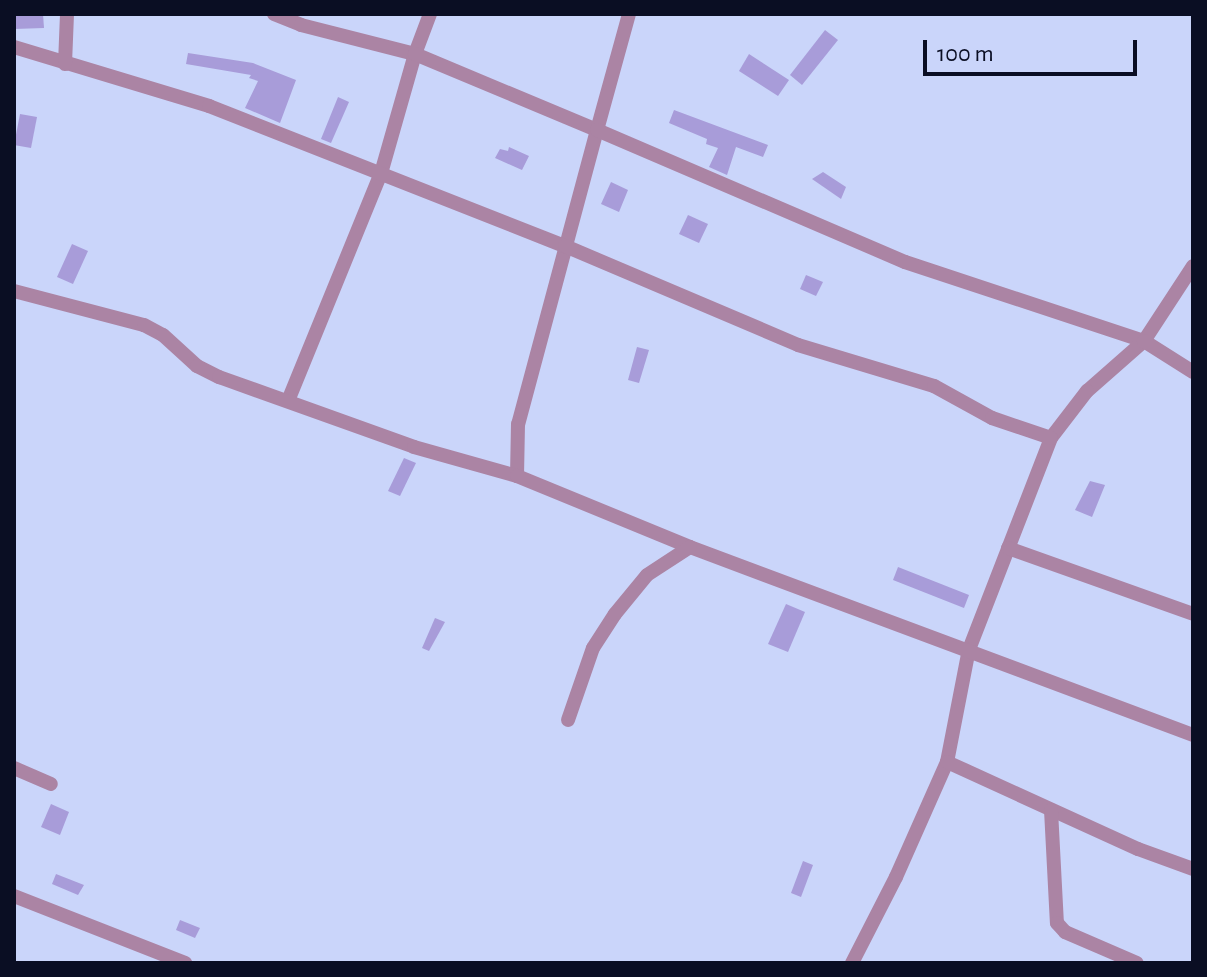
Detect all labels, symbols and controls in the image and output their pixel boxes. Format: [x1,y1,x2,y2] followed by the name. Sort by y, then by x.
[927,24,1141,74] scale bar
[937,42,994,66] text: 100 m

